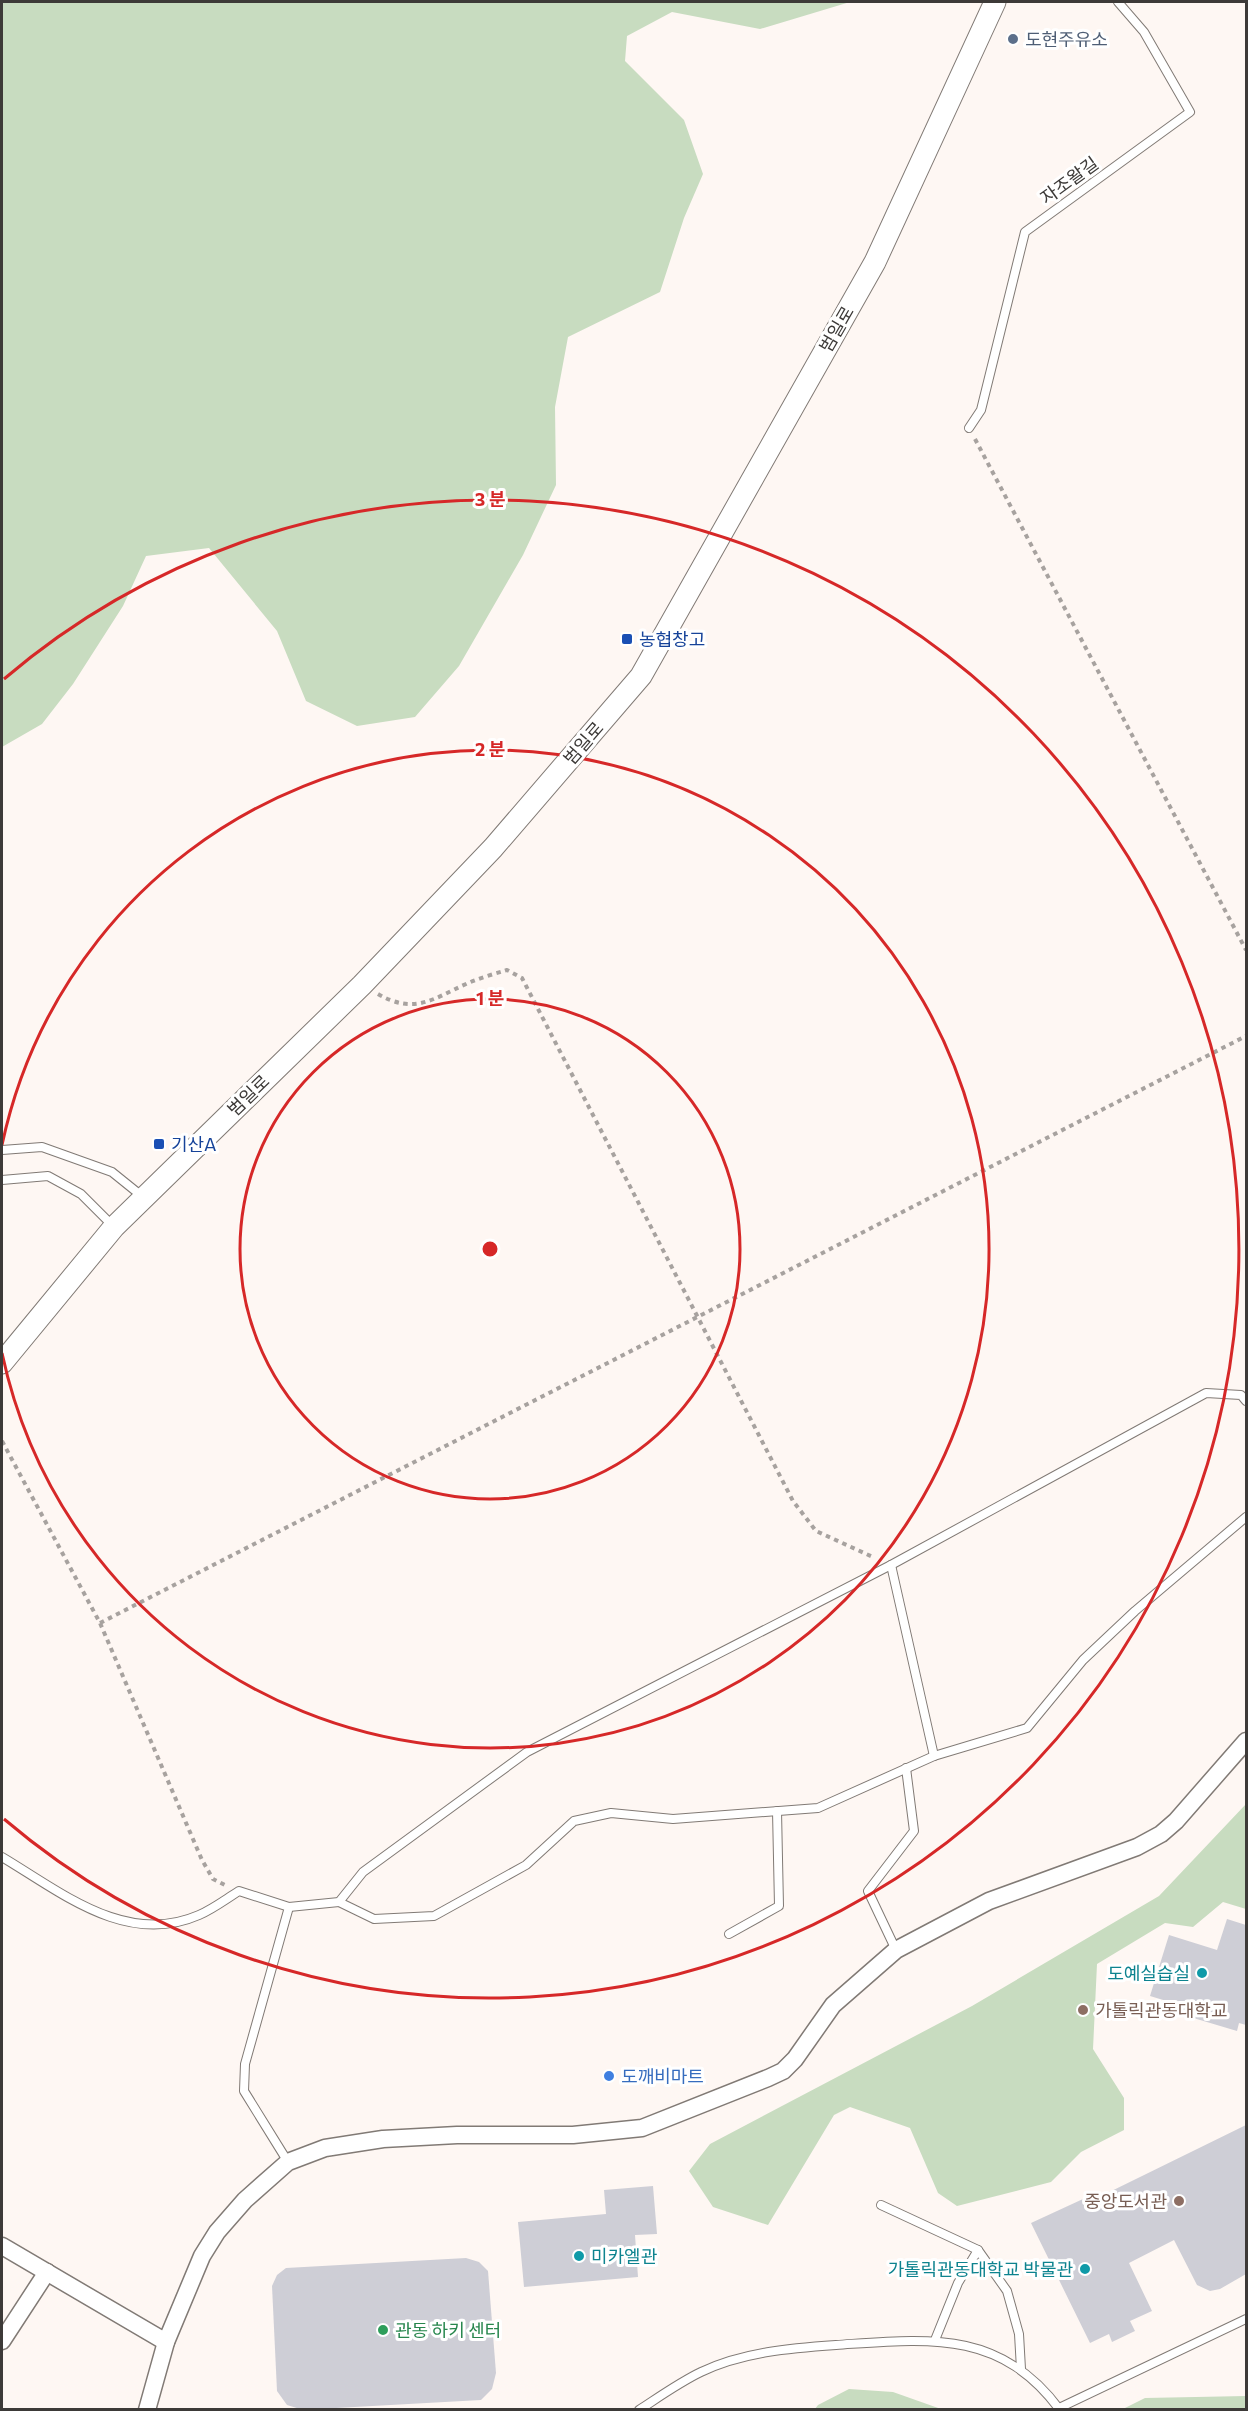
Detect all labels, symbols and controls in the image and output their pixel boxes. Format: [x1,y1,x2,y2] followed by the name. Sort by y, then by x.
[1025,28,1108,50] place label: 도현주유소
[1006,32,1020,46] marker: 도현주유소
[1036,152,1102,208] street label: 자조왈길
[814,302,858,356] street label: 범일로
[475,488,506,510] text: 3 분
[639,628,705,650] place label: 농협창고
[620,632,634,646] marker: 농협창고
[558,717,608,769] street label: 범일로
[475,738,506,760] text: 2 분
[476,987,505,1009] text: 1 분
[222,1070,274,1120] street label: 범일로
[171,1133,217,1155] place label: 기산A
[152,1137,166,1151] marker: 기산A
[480,1239,500,1259] centre of rings
[1107,1962,1190,1984] place label: 도예실습실
[1195,1966,1209,1980] marker: 도예실습실
[1095,1999,1227,2021] place label: 가톨릭관동대학교
[1076,2003,1090,2017] marker: 가톨릭관동대학교
[621,2065,704,2087] place label: 도깨비마트
[602,2069,616,2083] marker: 도깨비마트
[1084,2190,1167,2212] place label: 중앙도서관
[1172,2194,1186,2208] marker: 중앙도서관
[591,2245,658,2267] place label: 미카엘관
[572,2249,586,2263] marker: 미카엘관
[887,2258,1073,2280] place label: 가톨릭관동대학교 박물관
[1078,2262,1092,2276] marker: 가톨릭관동대학교 박물관
[395,2319,501,2341] place label: 관동 하키 센터
[376,2323,390,2337] marker: 관동 하키 센터

